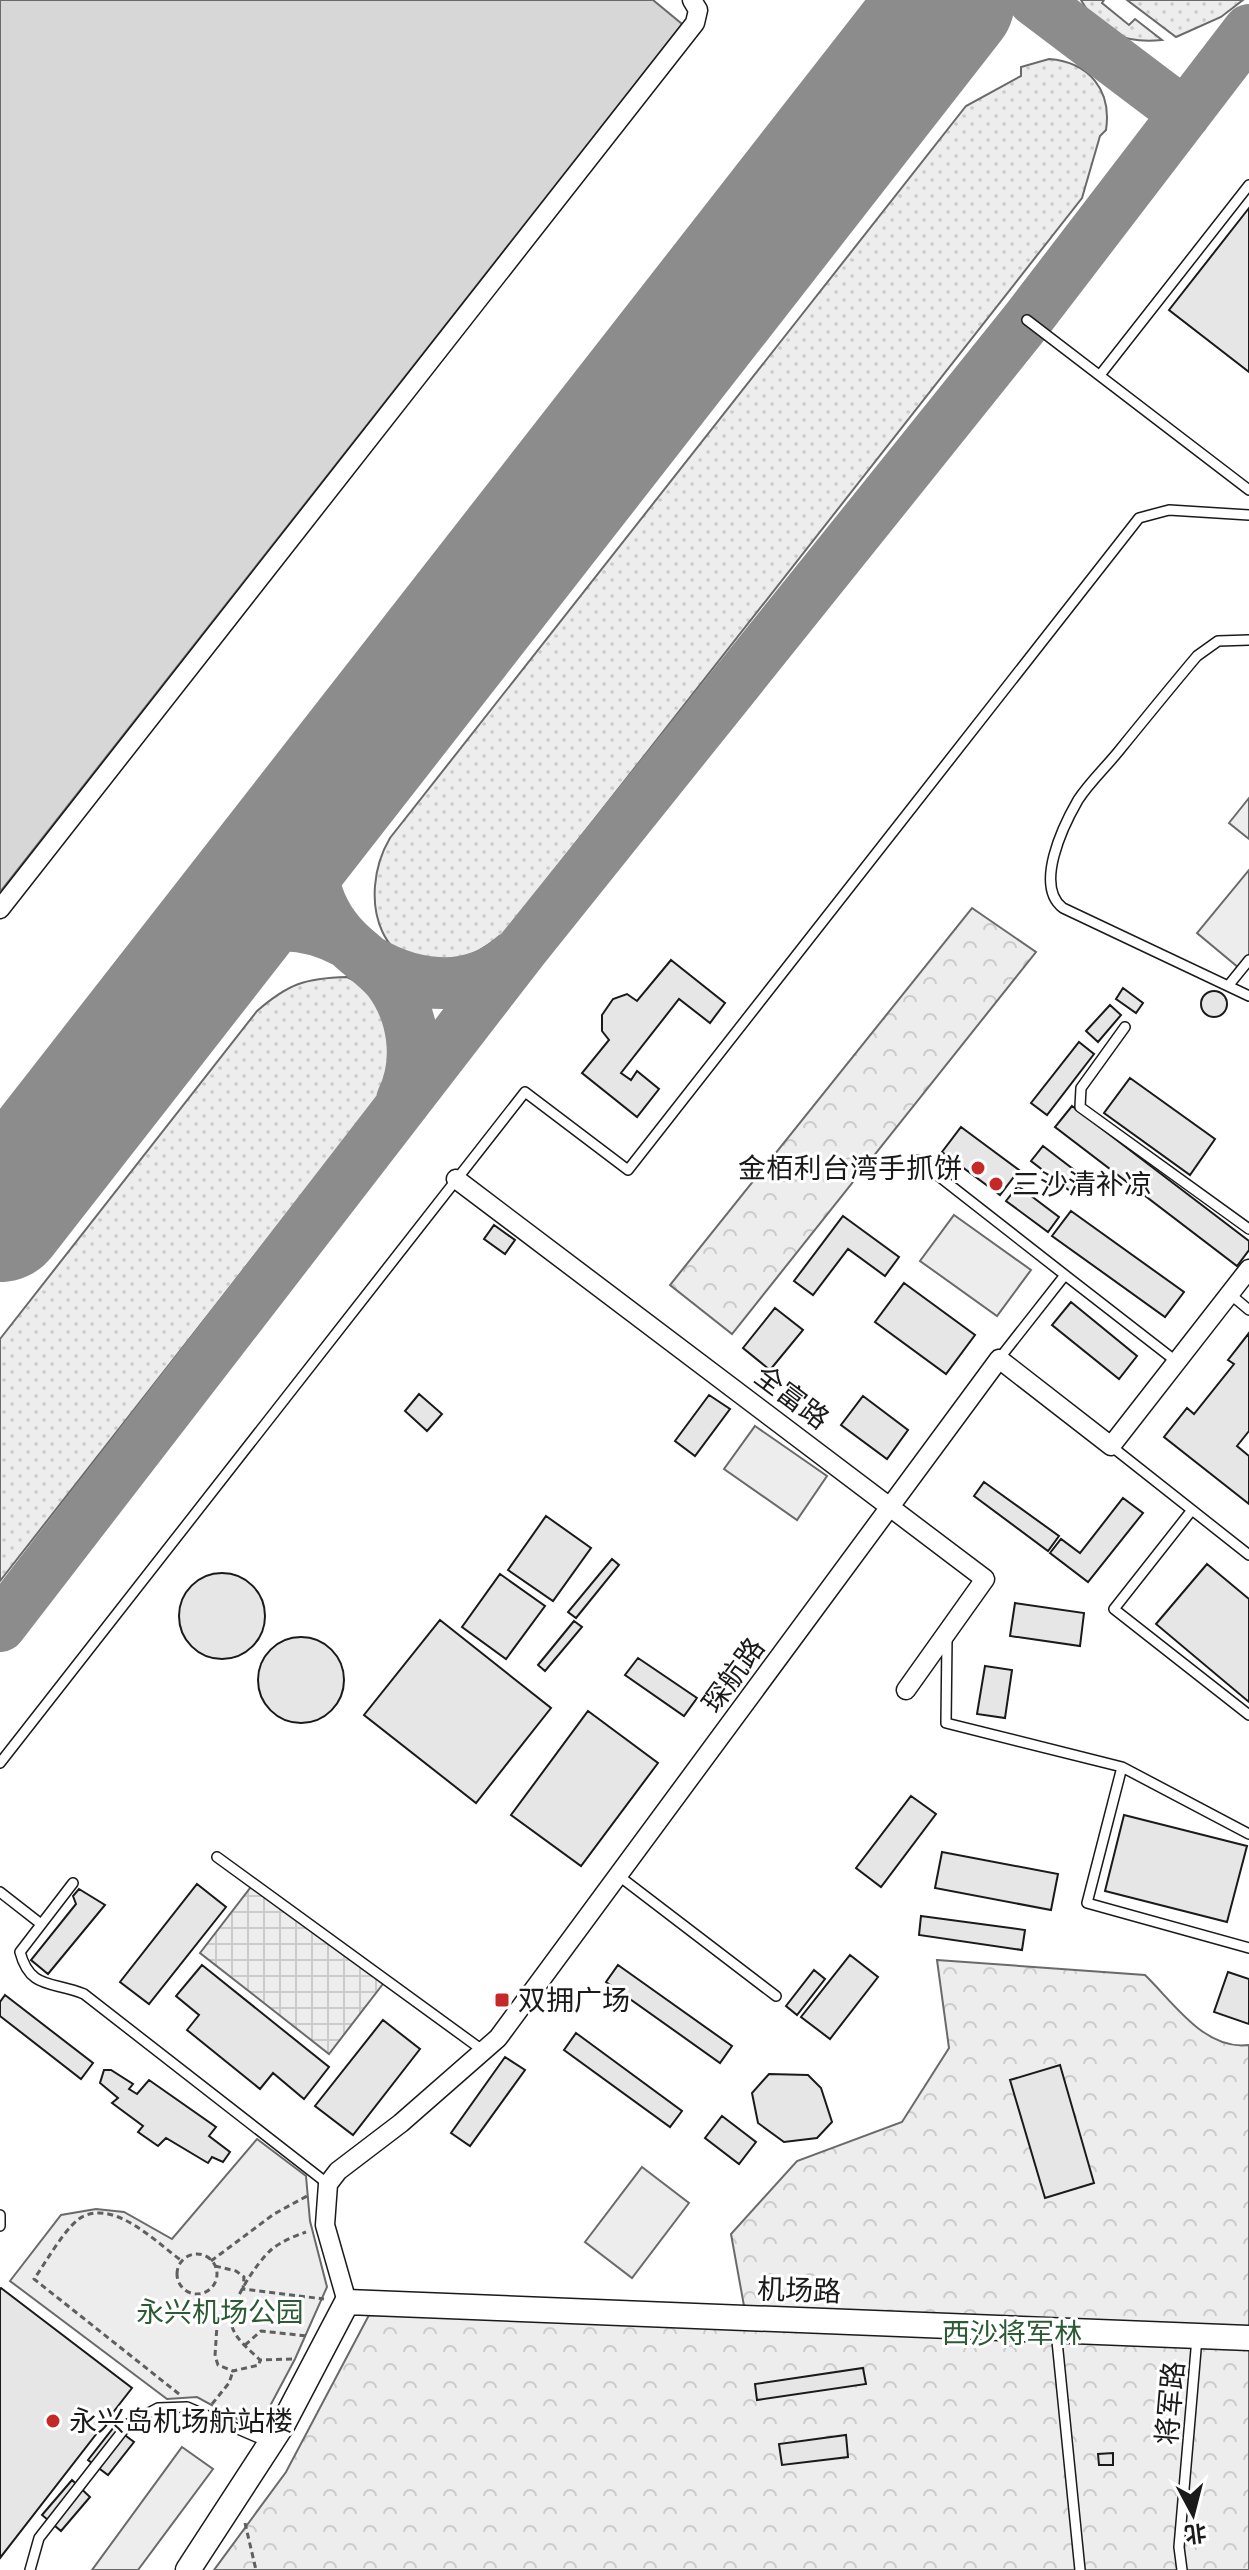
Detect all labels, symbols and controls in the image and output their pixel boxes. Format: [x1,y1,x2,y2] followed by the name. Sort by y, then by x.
[738,1153,962,1184] place label: 金栢利台湾手抓饼
[969,1159,987,1177] marker: 金栢利台湾手抓饼
[1012,1169,1152,1200] place label: 三沙清补凉
[987,1175,1005,1193] marker: 三沙清补凉
[749,1360,835,1435] street label: 全富路
[696,1632,771,1718] street label: 琛航路
[518,1985,630,2016] place label: 双拥广场
[493,1991,511,2009] marker: 双拥广场
[756,2274,842,2307] street label: 机场路
[136,2297,304,2328] park label: 永兴机场公园
[942,2318,1082,2349] park label: 西沙将军林
[1151,2360,1190,2446] street label: 将军路
[69,2406,293,2437] place label: 永兴岛机场航站楼
[44,2412,62,2430] marker: 永兴岛机场航站楼
[1153,2474,1233,2554] north arrow
[1183,2520,1208,2547] text: 北

